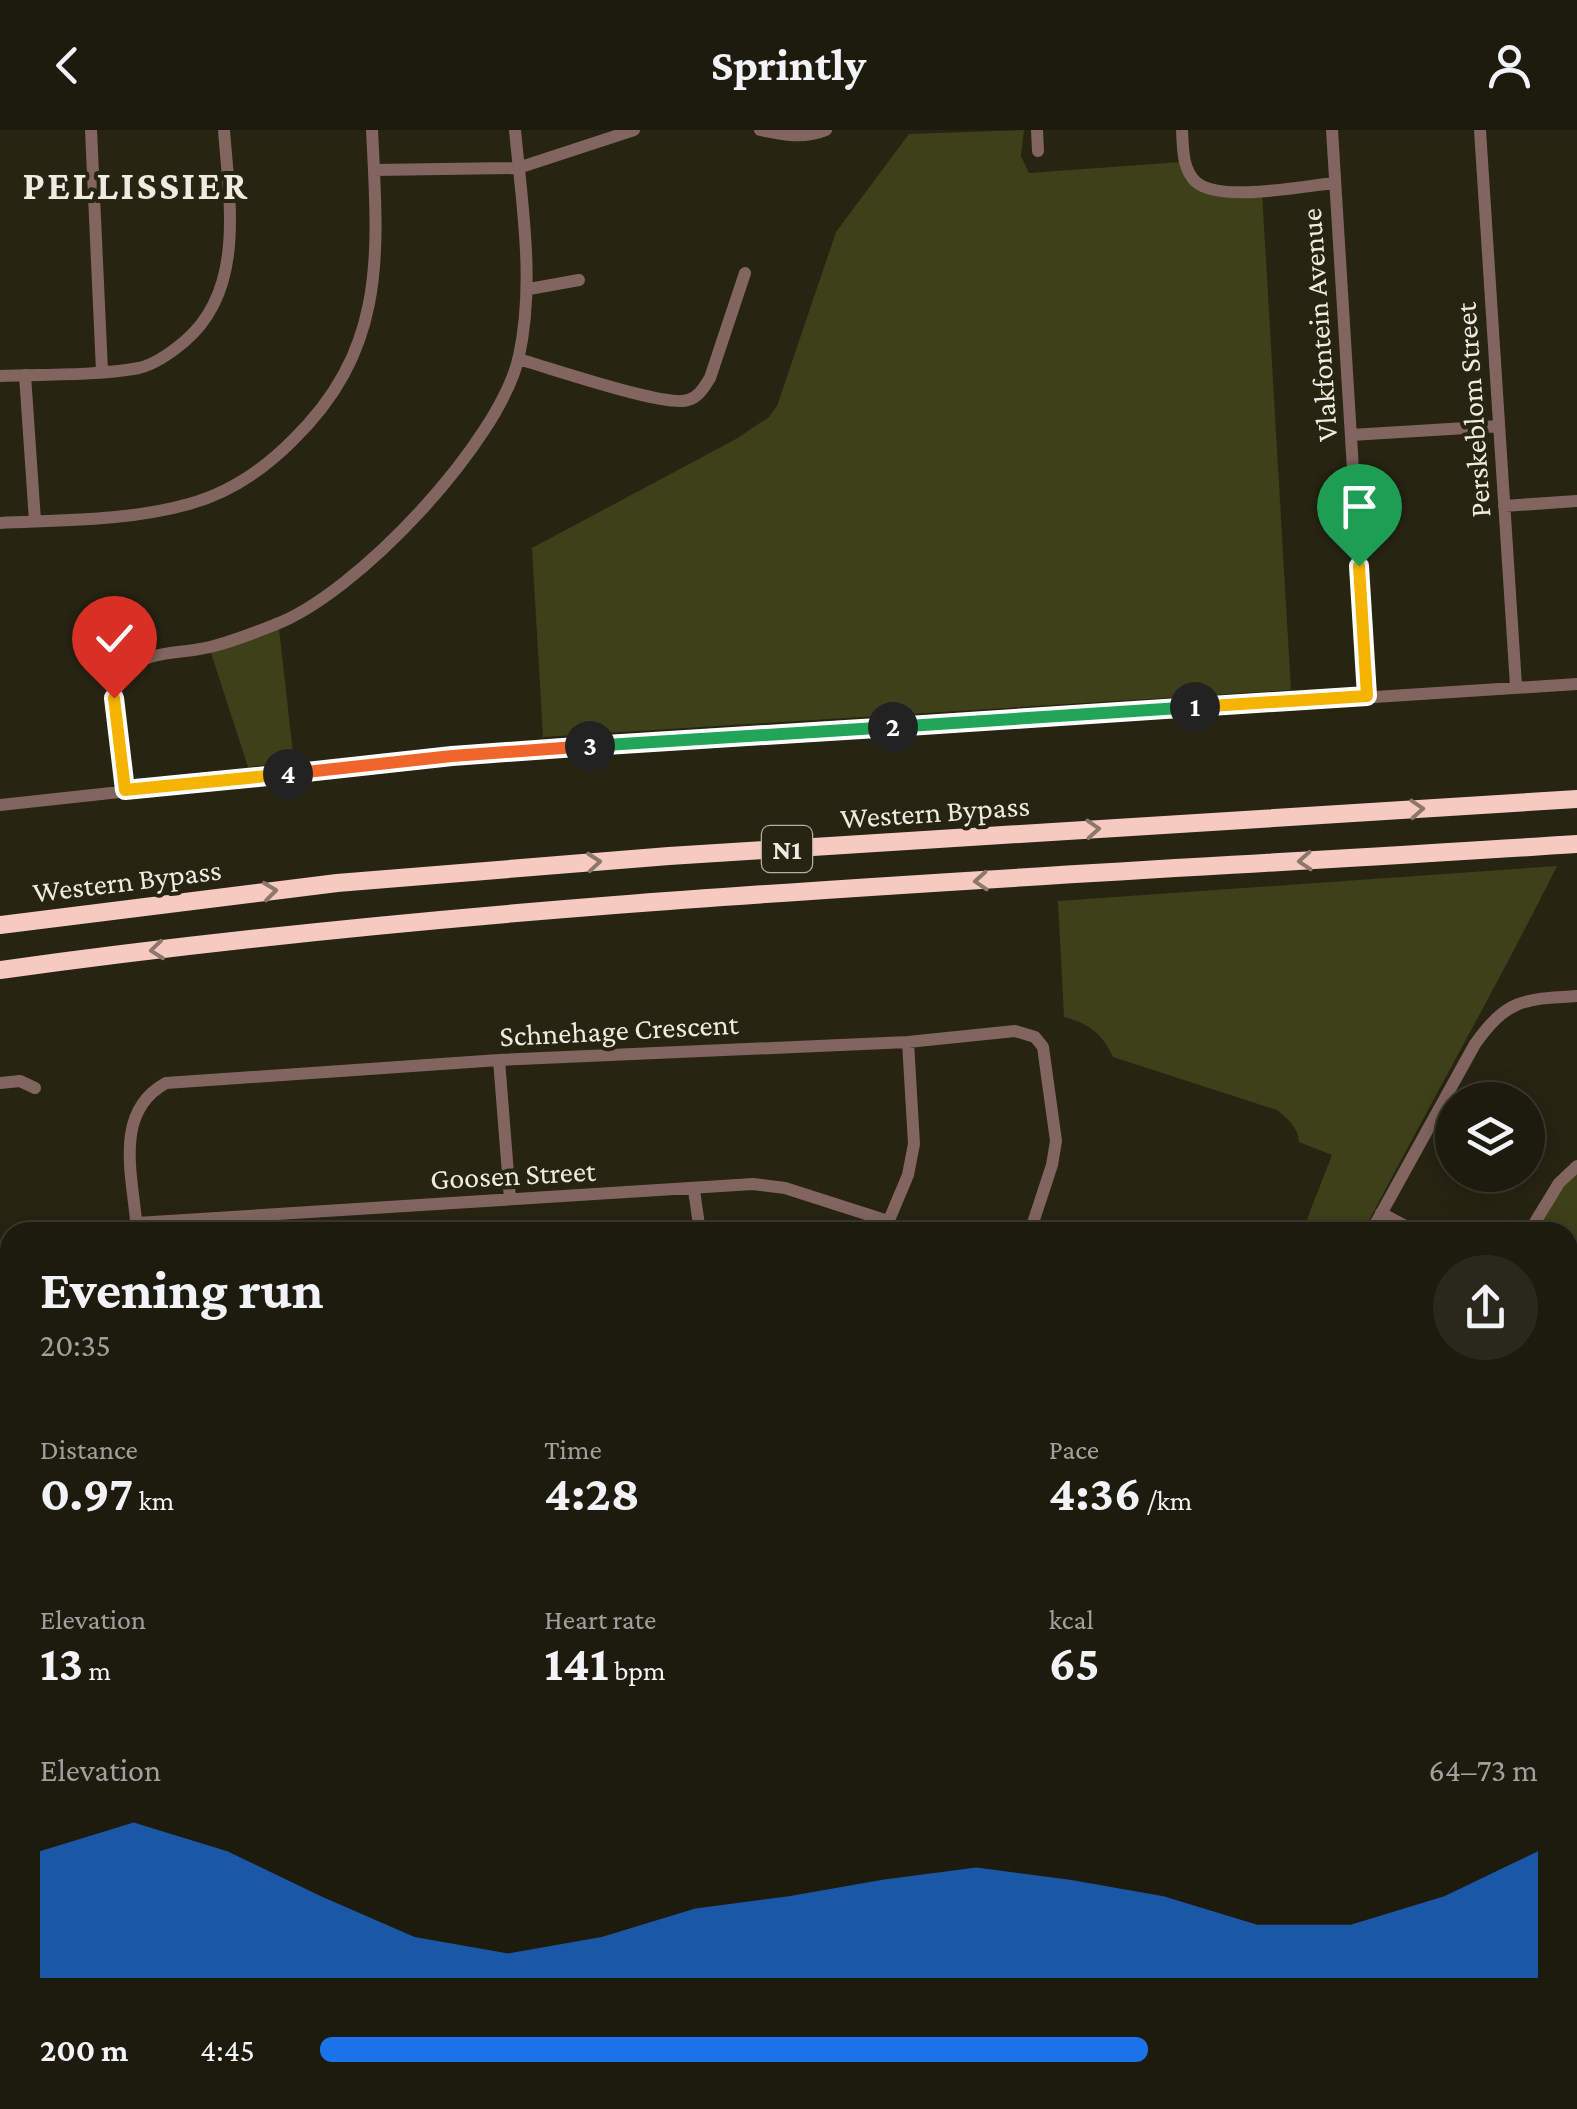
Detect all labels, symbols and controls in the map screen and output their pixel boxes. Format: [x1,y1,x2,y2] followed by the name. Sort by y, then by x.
[40,38,95,93] icon: back
[1482,38,1537,93] icon: person
[711,40,866,90] text: Sprintly
[22,163,250,208] district label: PELLISSIER
[1294,207,1343,443] street label: Vlakfontein Avenue
[1448,300,1496,519] street label: Perskeblom Street
[1317,464,1402,567] pin
[1332,479,1387,534] icon: arrive
[72,596,157,699] pin
[87,611,142,666] icon: check
[1170,682,1220,732] pin: 1
[1190,691,1200,722] text: 1
[868,702,918,752] pin: 2
[886,711,900,742] text: 2
[565,721,615,771] pin: 3
[583,730,597,761] text: 3
[263,749,313,799] pin: 4
[280,758,296,789] text: 4
[839,788,1031,836] street label: Western Bypass
[1410,799,1426,820] one-way arrow
[1085,819,1101,841] one-way arrow
[762,826,812,872] road number: N1
[1297,850,1313,871] one-way arrow
[586,852,602,874] one-way arrow
[31,853,223,909] street label: Western Bypass
[972,870,988,891] one-way arrow
[263,881,279,902] one-way arrow
[149,939,165,960] one-way arrow
[499,1007,740,1053] street label: Schnehage Crescent
[1435,1082,1545,1192] map controls
[1435,1082,1545,1192] button: layers
[429,1154,598,1195] street label: Goosen Street
[1433,1255,1538,1360] button: share
[40,1259,324,1320] text: Evening run
[40,1327,111,1363] text: 20:35
[40,1434,138,1465] text: Distance
[544,1434,602,1465] text: Time
[1049,1434,1099,1465] text: Pace
[40,1465,133,1521] text: 0.97
[544,1465,640,1521] text: 4:28
[1049,1465,1141,1521] text: 4:36
[133,1485,174,1516] text: km
[1141,1485,1192,1516] text: /km
[40,1604,146,1635] text: Elevation
[544,1604,656,1635] text: Heart rate
[1049,1604,1094,1635] text: kcal
[40,1635,83,1691] text: 13
[544,1635,609,1691] text: 141
[1049,1635,1100,1691] text: 65
[83,1655,111,1686] text: m
[609,1655,666,1686] text: bpm
[40,1752,161,1788] text: Elevation
[1428,1752,1538,1788] text: 64–73 m
[40,2032,128,2068] text: 200 m
[200,2032,255,2068] text: 4:45

